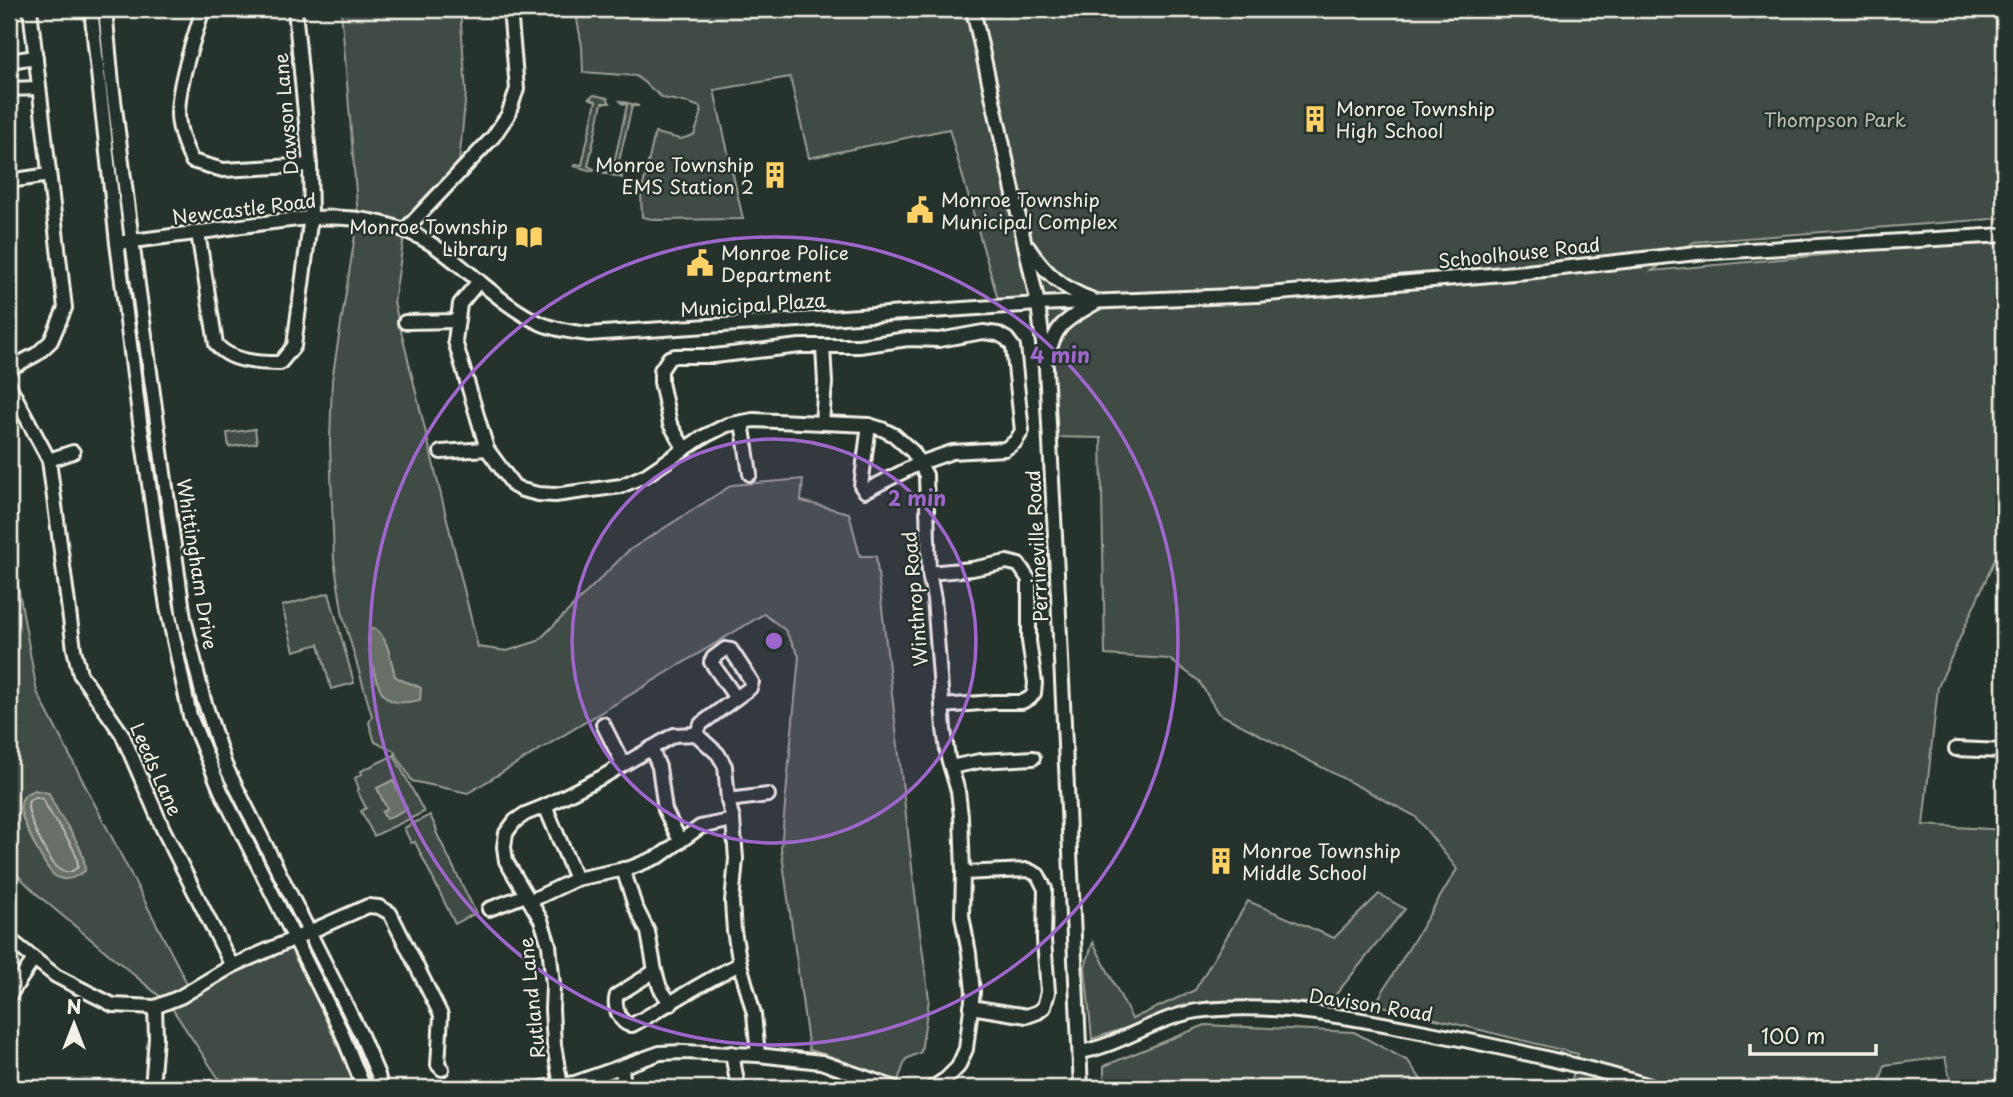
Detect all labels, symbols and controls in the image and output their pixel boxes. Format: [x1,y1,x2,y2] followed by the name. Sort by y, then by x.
[266,52,304,176] street label: Dawson Lane
[1336,94,1495,144] place label: Monroe Township High School
[1300,104,1330,134] building icon: Monroe Township High School
[1764,105,1907,133] park label: Thompson Park
[595,150,754,200] place label: Monroe Township EMS Station 2
[760,160,790,190] building icon: Monroe Township EMS Station 2
[170,185,318,231] street label: Newcastle Road
[941,185,1118,235] place label: Monroe Township Municipal Complex
[905,195,935,225] public building icon: Monroe Township Municipal Complex
[349,212,508,262] place label: Monroe Township Library
[514,222,544,252] library icon: Monroe Township Library
[1436,230,1602,274] street label: Schoolhouse Road
[721,238,849,288] place label: Monroe Police Department
[685,248,715,278] public building icon: Monroe Police Department
[679,285,827,323] street label: Municipal Plaza
[1030,338,1090,370] text: 4 min
[1018,469,1054,623] street label: Perrineville Road
[171,476,225,652] street label: Whittingham Drive
[888,481,946,513] text: 2 min
[894,530,934,668] street label: Winthrop Road
[762,629,786,653] centre of rings
[124,718,190,820] street label: Leeds Lane
[1242,836,1401,886] place label: Monroe Township Middle School
[1206,846,1236,876] building icon: Monroe Township Middle School
[511,936,551,1060] street label: Rutland Lane
[1307,980,1435,1028] street label: Davison Road
[38,988,108,1058] north arrow
[66,992,82,1020] text: N
[1750,1013,1876,1057] scale bar
[1761,1019,1825,1051] text: 100 m

